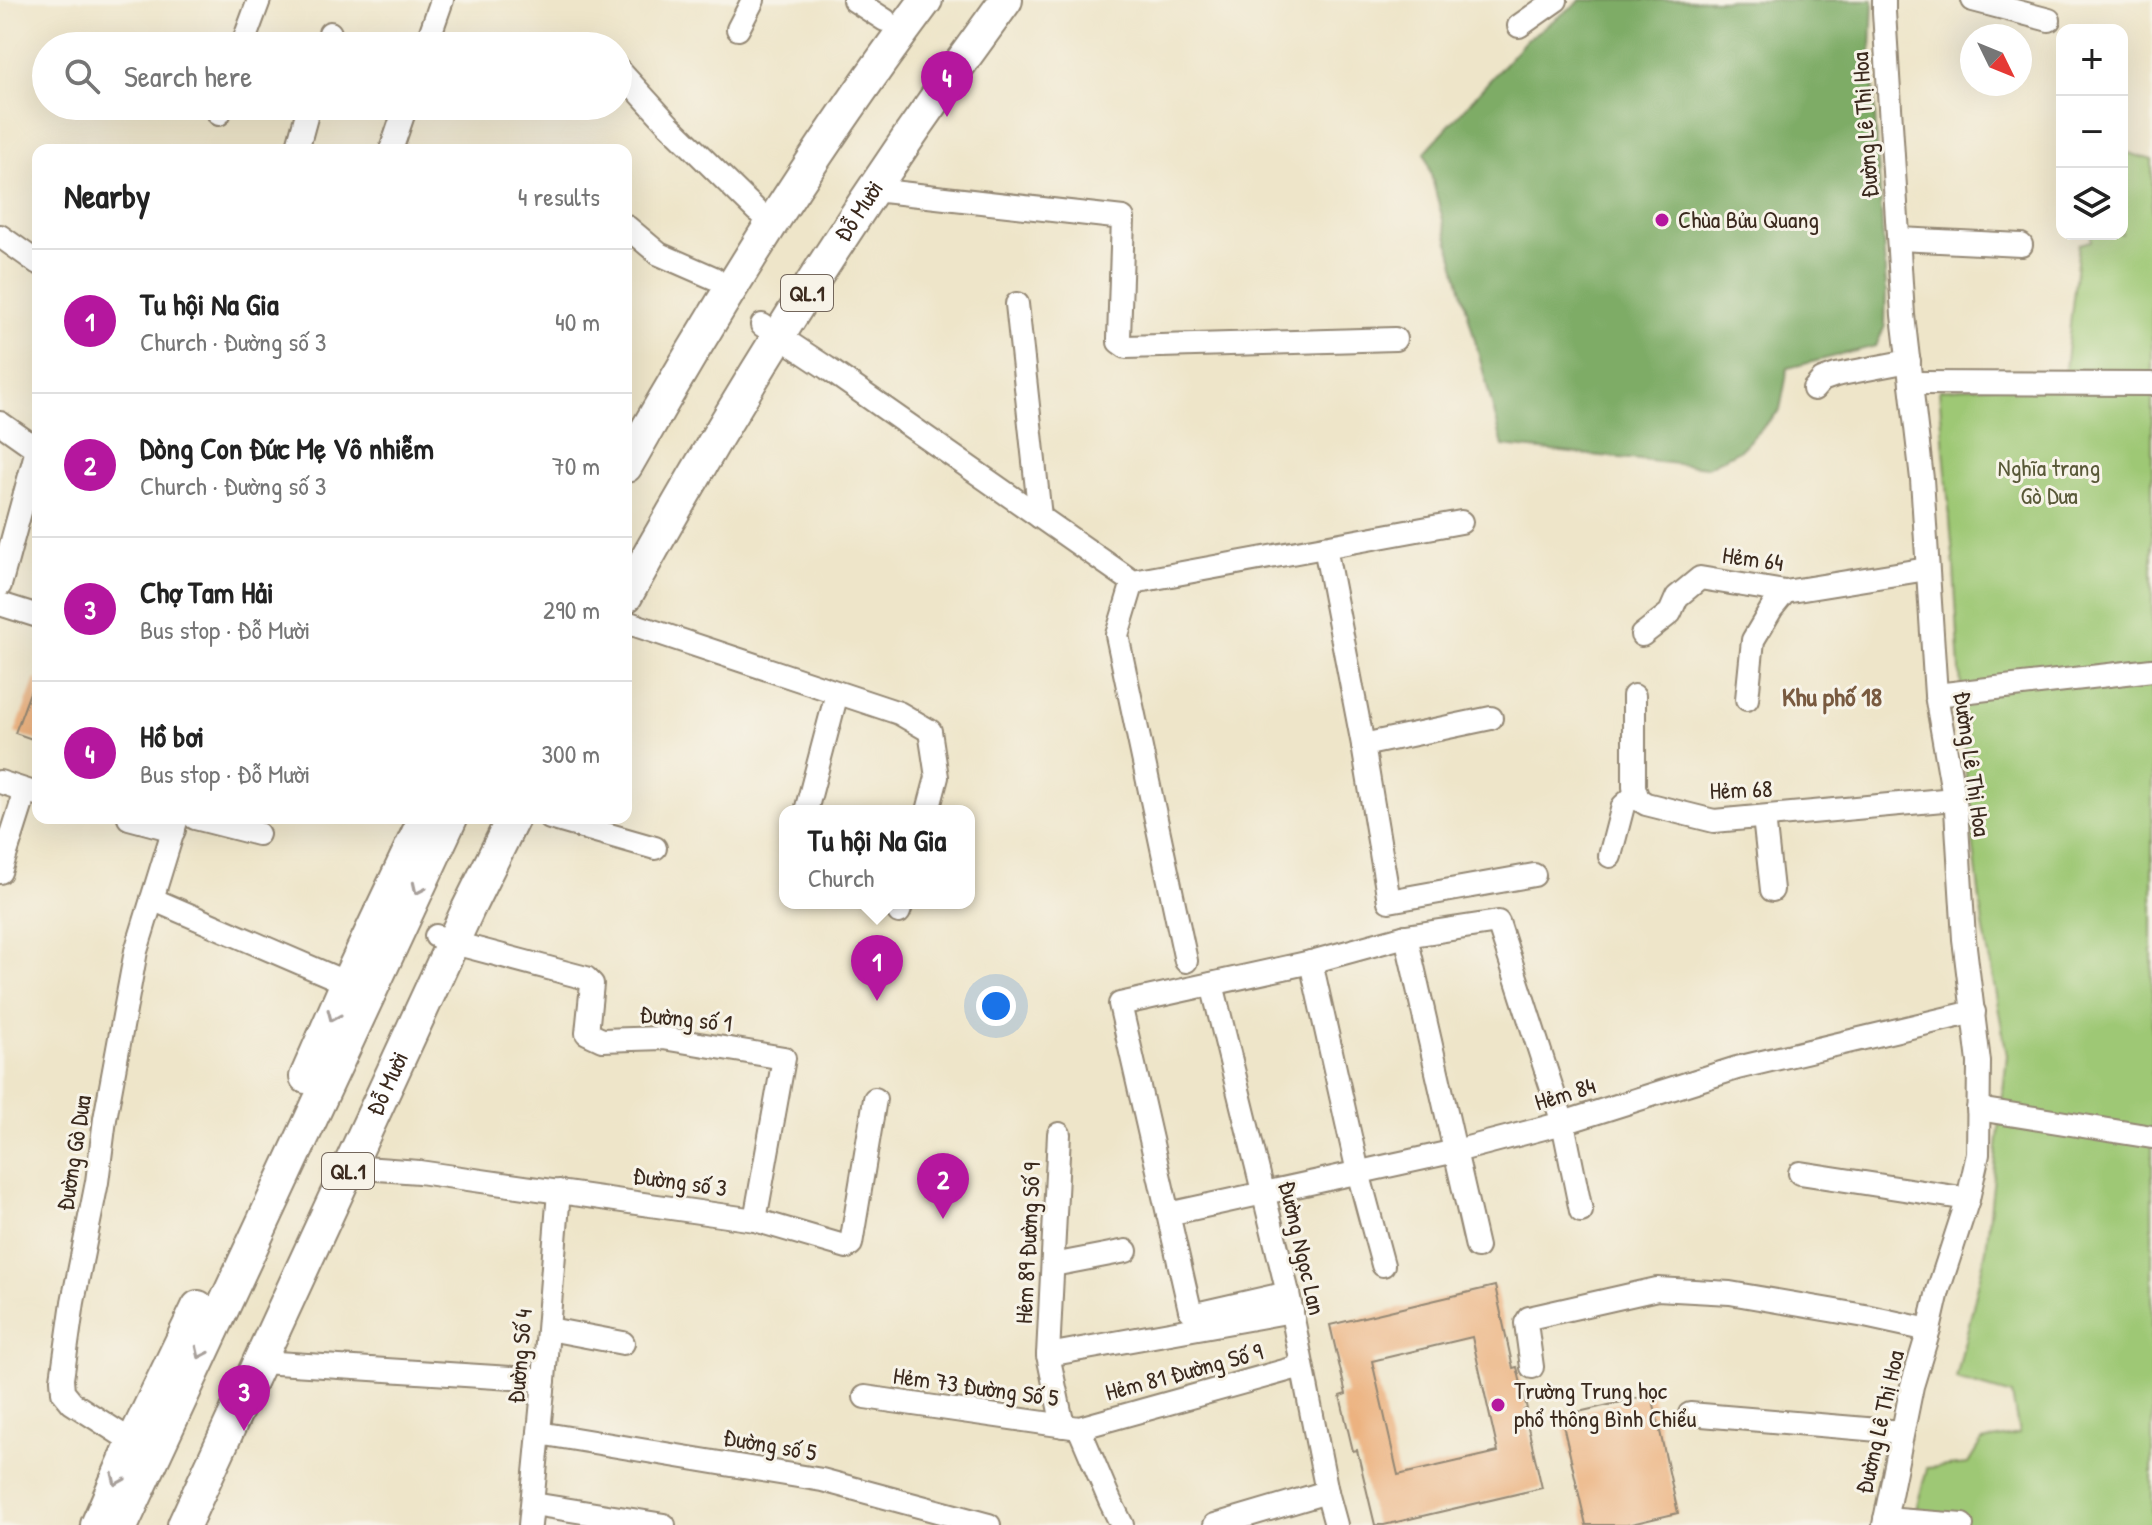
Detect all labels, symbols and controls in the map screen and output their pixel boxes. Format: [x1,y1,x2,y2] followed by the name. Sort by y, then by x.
[1960,24,2032,96] north arrow
[2056,24,2128,240] map controls
[2056,24,2128,96] button: +
[32,32,632,120] search box
[921,51,973,117] pin: 4
[1843,51,1885,199] street label: Đường Lê Thị Hoa
[60,54,104,98] icon: search
[124,56,252,96] text: Search here
[2056,96,2128,168] button: −
[2056,168,2128,240] button: layers
[64,173,150,219] text: Nearby
[826,173,890,247] street label: Đỗ Mười
[518,179,600,214] text: 4 results
[1678,203,1819,235] place label: Chùa Bửu Quang
[1653,211,1671,229] marker: Chùa Bửu Quang
[781,275,833,311] road number: QL.1
[140,284,279,324] text: Tu hội Na Gia
[85,304,95,339] text: 1
[555,304,600,339] text: 40 m
[140,324,326,359] text: Church · Đường số 3
[140,428,434,468] text: Dòng Con Đức Mẹ Vô nhiễm
[84,448,96,483] text: 2
[552,448,600,483] text: 70 m
[1998,451,2100,511] park label: Nghĩa trang Gò Dưa
[140,468,326,503] text: Church · Đường số 3
[1721,538,1786,578] street label: Hẻm 64
[140,572,274,612] text: Chợ Tam Hải
[84,592,96,627] text: 3
[543,592,600,627] text: 290 m
[140,612,310,647] text: Bus stop · Đỗ Mười
[1782,679,1882,715] district label: Khu phố 18
[1947,689,1999,838] street label: Đường Lê Thị Hoa
[140,716,204,756] text: Hồ bơi
[85,736,95,771] text: 4
[541,736,600,771] text: 300 m
[140,756,310,791] text: Bus stop · Đỗ Mười
[1709,772,1773,806] street label: Hẻm 68
[779,805,975,909] popup
[808,820,946,860] text: Tu hội Na Gia
[808,860,874,895] text: Church
[412,880,428,895] one-way arrow
[851,935,903,1001] pin: 1
[976,986,1016,1026] your location
[638,997,734,1039] street label: Đường số 1
[326,1007,342,1022] one-way arrow
[358,1046,415,1121] street label: Đỗ Mười
[1530,1069,1599,1117] street label: Hẻm 84
[48,1093,98,1213] street label: Đường Gò Dưa
[322,1153,374,1189] road number: QL.1
[917,1153,969,1219] pin: 2
[631,1159,729,1203] street label: Đường số 3
[1007,1161,1047,1325] street label: Hẻm 89 Đường Số 9
[1272,1178,1334,1318] street label: Đường Ngọc Lan
[499,1307,539,1404] street label: Đường Số 4
[1101,1335,1266,1407] street label: Hẻm 81 Đường Số 9
[195,1344,211,1359] one-way arrow
[1847,1347,1911,1497] street label: Đường Lê Thị Hoa
[891,1359,1061,1413] street label: Hẻm 73 Đường Số 5
[218,1365,270,1431] pin: 3
[1514,1374,1697,1434] place label: Trường Trung học phổ thông Bình Chiểu
[1489,1396,1507,1414] marker: Trường Trung học phổ thông Bình Chiểu
[721,1420,819,1468] street label: Đường số 5
[110,1472,126,1486] one-way arrow

